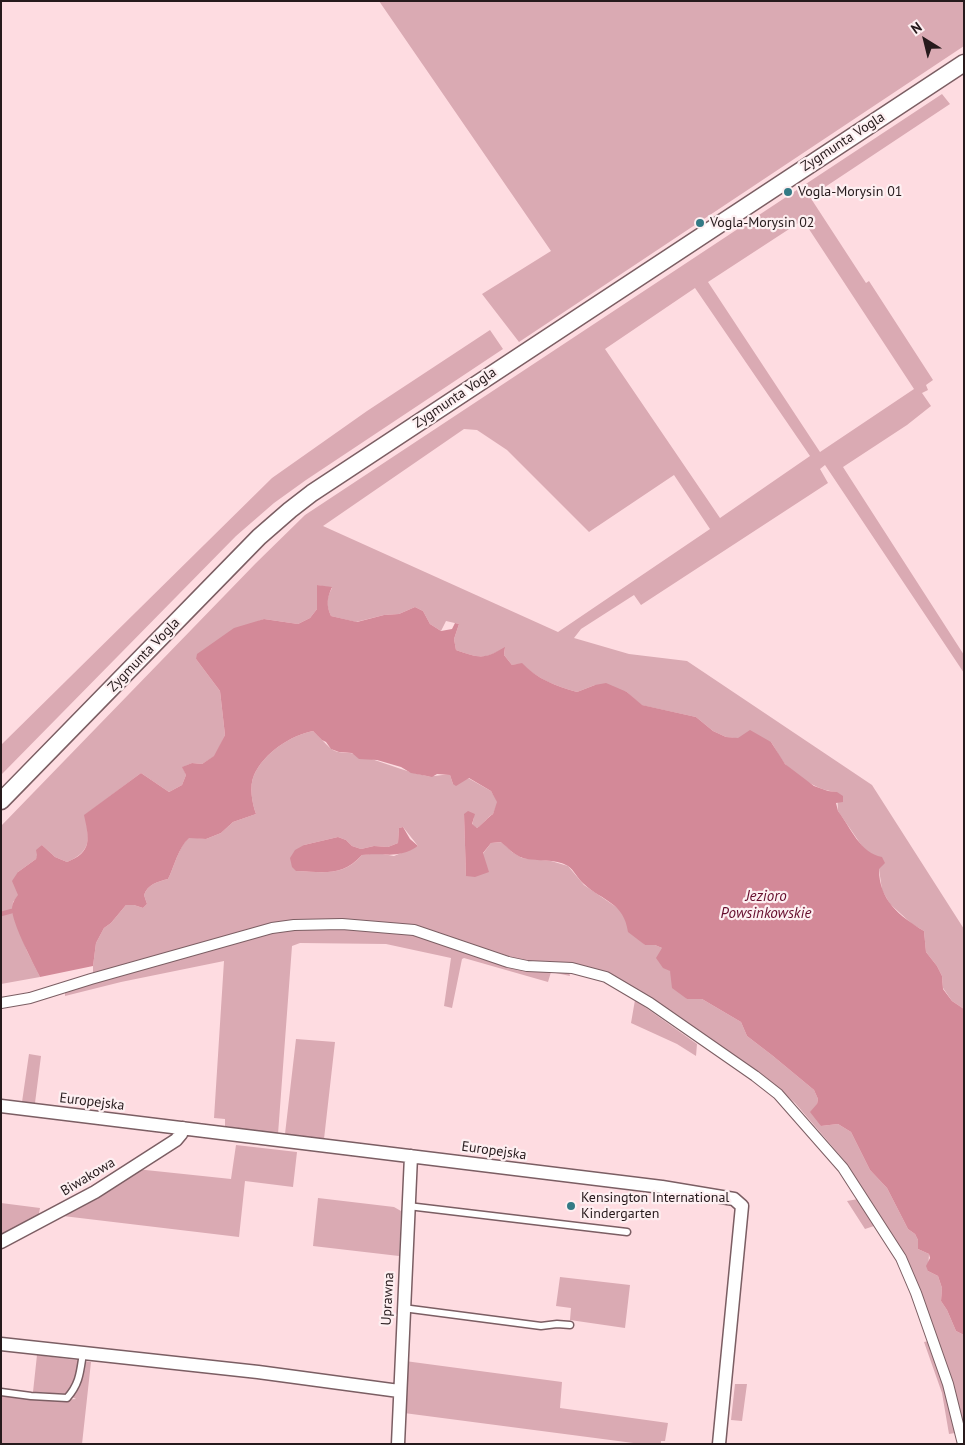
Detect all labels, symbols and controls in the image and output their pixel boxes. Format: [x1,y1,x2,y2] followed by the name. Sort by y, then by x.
[900,15,950,65] north arrow
[907,18,925,38] text: N
[798,109,888,175] street label: Zygmunta Vogla
[798,184,902,200] place label: Vogla-Morysin 01
[782,186,794,198] marker: Vogla-Morysin 01
[710,215,814,231] place label: Vogla-Morysin 02
[694,217,706,229] marker: Vogla-Morysin 02
[410,364,500,432] street label: Zygmunta Vogla
[105,615,183,695] street label: Zygmunta Vogla
[721,888,811,923] water label: Jezioro Powsinkowskie
[59,1090,125,1114] street label: Europejska
[461,1138,527,1164] street label: Europejska
[58,1154,118,1200] street label: Biwakowa
[581,1190,729,1222] place label: Kensington International Kindergarten
[565,1200,577,1212] marker: Kensington International Kindergarten
[378,1272,398,1326] street label: Uprawna

